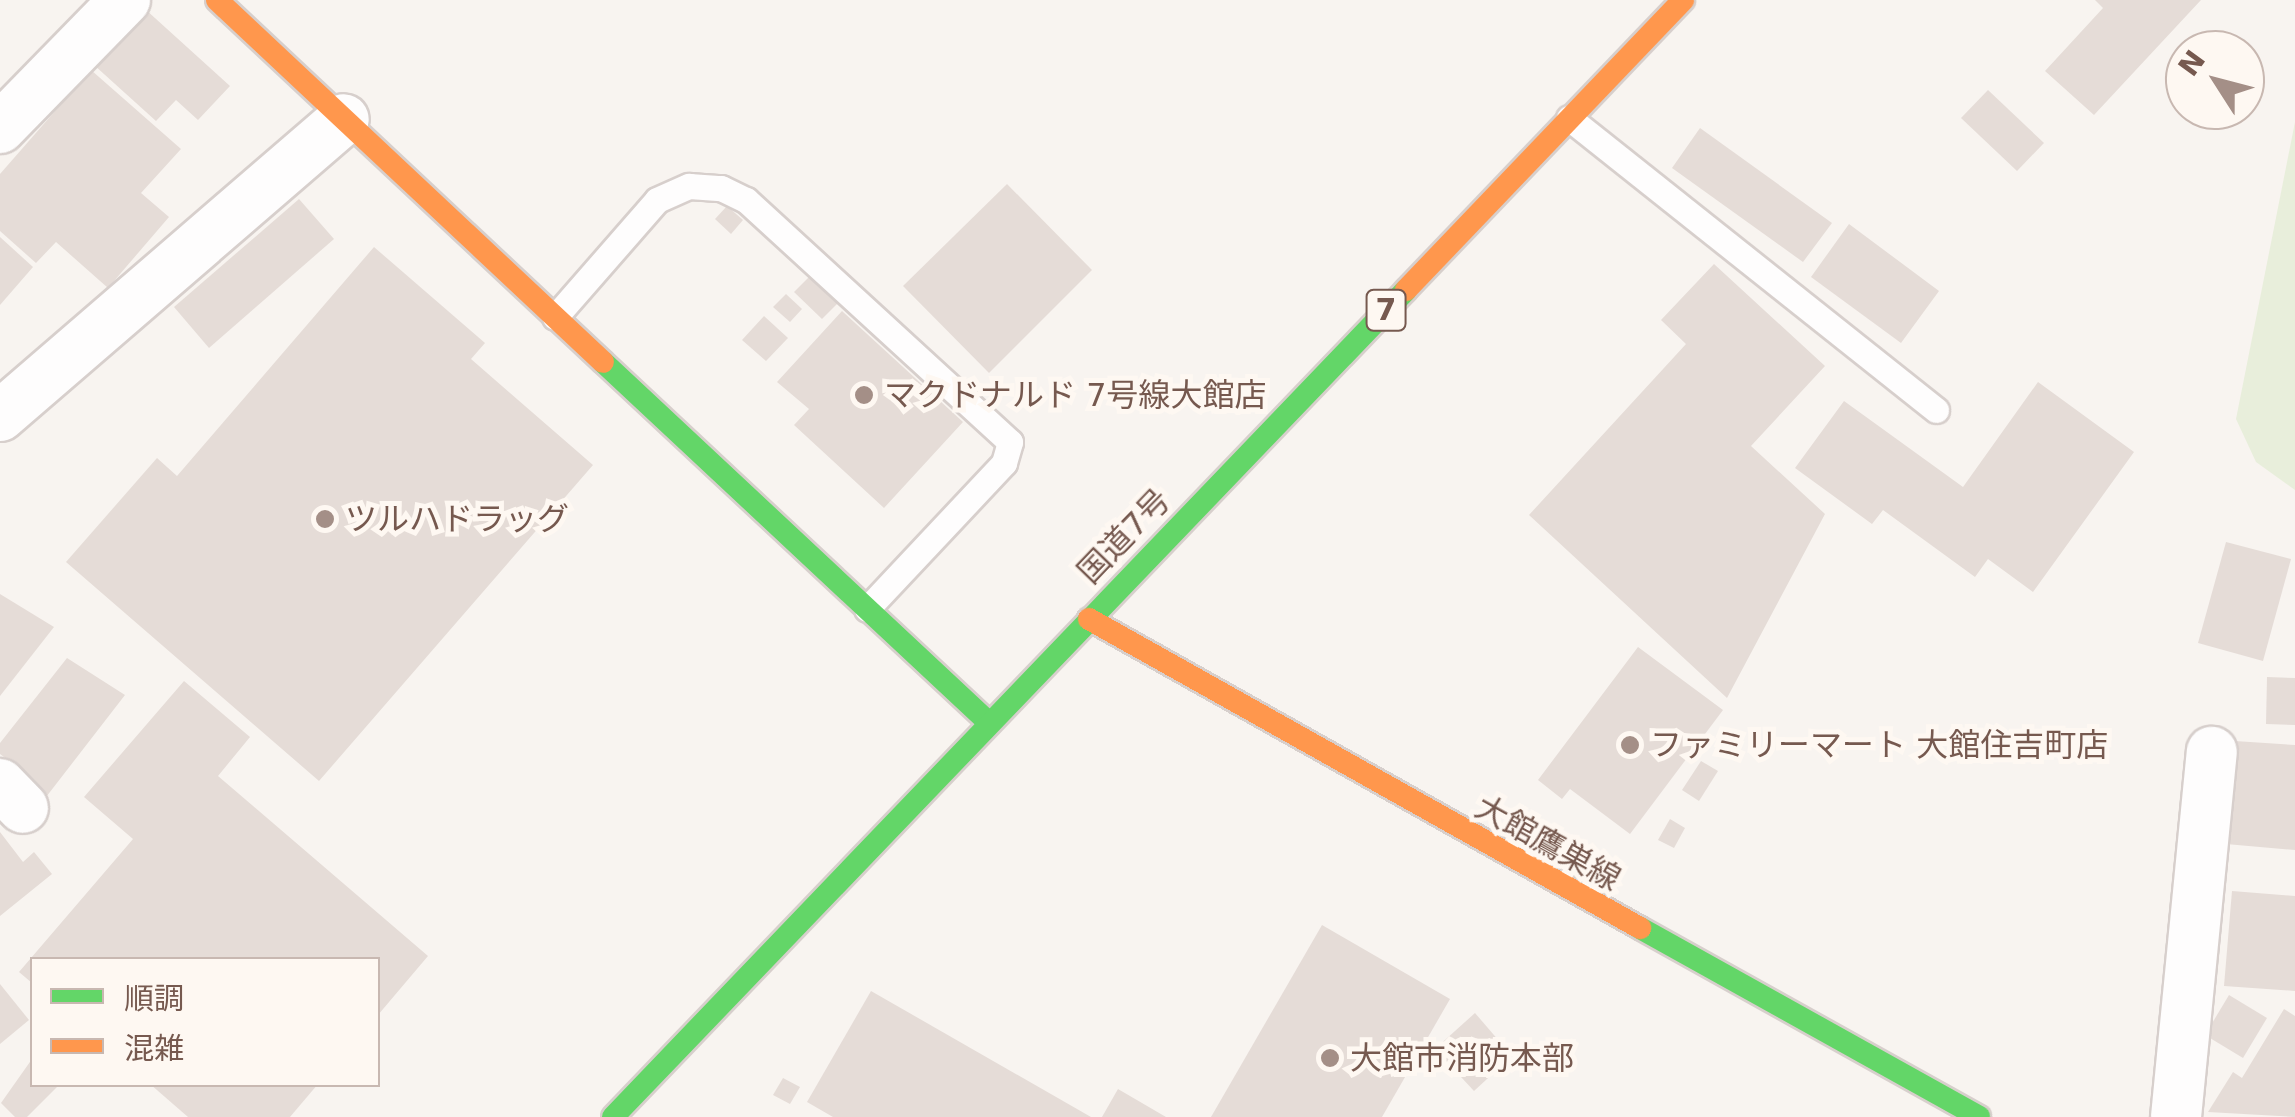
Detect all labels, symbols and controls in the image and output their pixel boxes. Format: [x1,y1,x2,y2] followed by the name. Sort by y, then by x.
[2165,30,2265,130] north arrow
[2172,44,2212,82] text: N
[1364,285,1408,335] road number: 7
[884,376,1267,414] place label: マクドナルド 7号線大館店
[853,384,875,406] marker: マクドナルド 7号線大館店
[1070,481,1178,591] street label: 国道7号
[345,500,569,538] place label: ツルハドラッグ
[314,508,336,530] marker: ツルハドラッグ
[1650,726,2108,764] place label: ファミリーマート 大館住吉町店
[1619,734,1641,756] marker: ファミリーマート 大館住吉町店
[1469,787,1627,899] street label: 大館鷹巣線
[30,957,380,1087] legend
[124,981,184,1016] text: 順調
[124,1031,184,1066] text: 混雑
[1350,1039,1574,1077] place label: 大館市消防本部
[1319,1047,1341,1069] marker: 大館市消防本部

